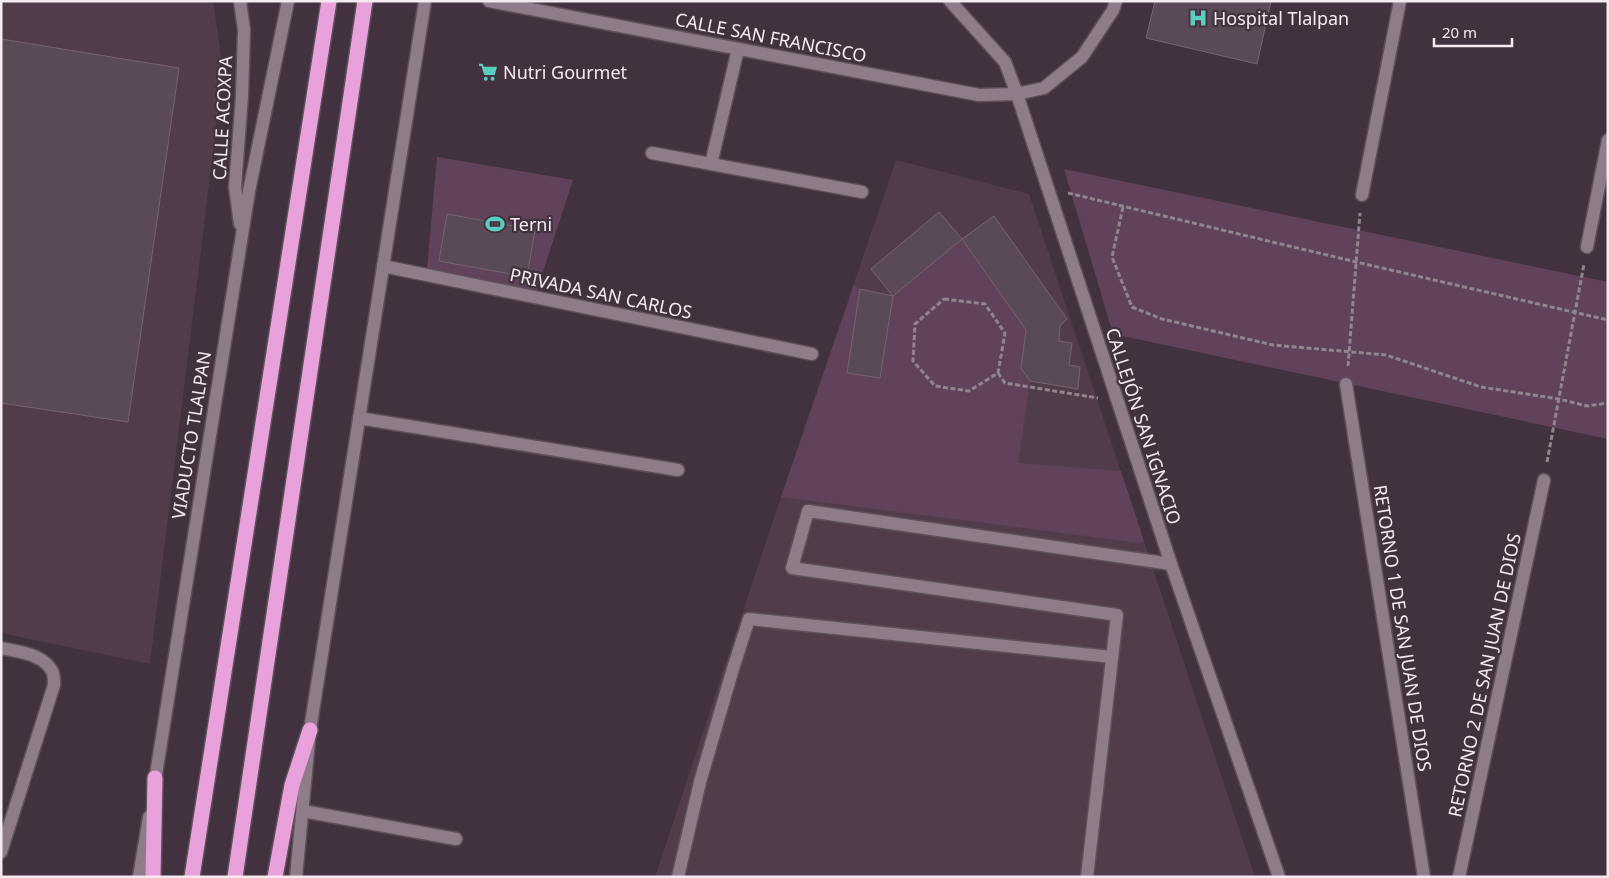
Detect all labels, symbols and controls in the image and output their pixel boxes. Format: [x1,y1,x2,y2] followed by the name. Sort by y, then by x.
[1213,6,1349,30] place label: Hospital Tlalpan
[673,7,869,67] street label: CALLE SAN FRANCISCO
[1187,7,1209,29] hospital icon: Hospital Tlalpan
[1434,15,1512,47] scale bar
[1442,22,1477,42] text: 20 m
[207,55,237,181] street label: CALLE ACOXPA
[503,60,628,84] place label: Nutri Gourmet
[477,61,499,83] supermarket icon: Nutri Gourmet
[510,212,552,236] place label: Terni
[484,213,506,235] sports icon: Terni
[508,262,694,324] street label: PRIVADA SAN CARLOS
[1101,325,1187,527] street label: CALLEJÓN SAN IGNACIO
[166,349,216,521] street label: VIADUCTO TLALPAN
[1368,483,1438,773] street label: RETORNO 1 DE SAN JUAN DE DIOS
[1442,531,1526,819] street label: RETORNO 2 DE SAN JUAN DE DIOS

